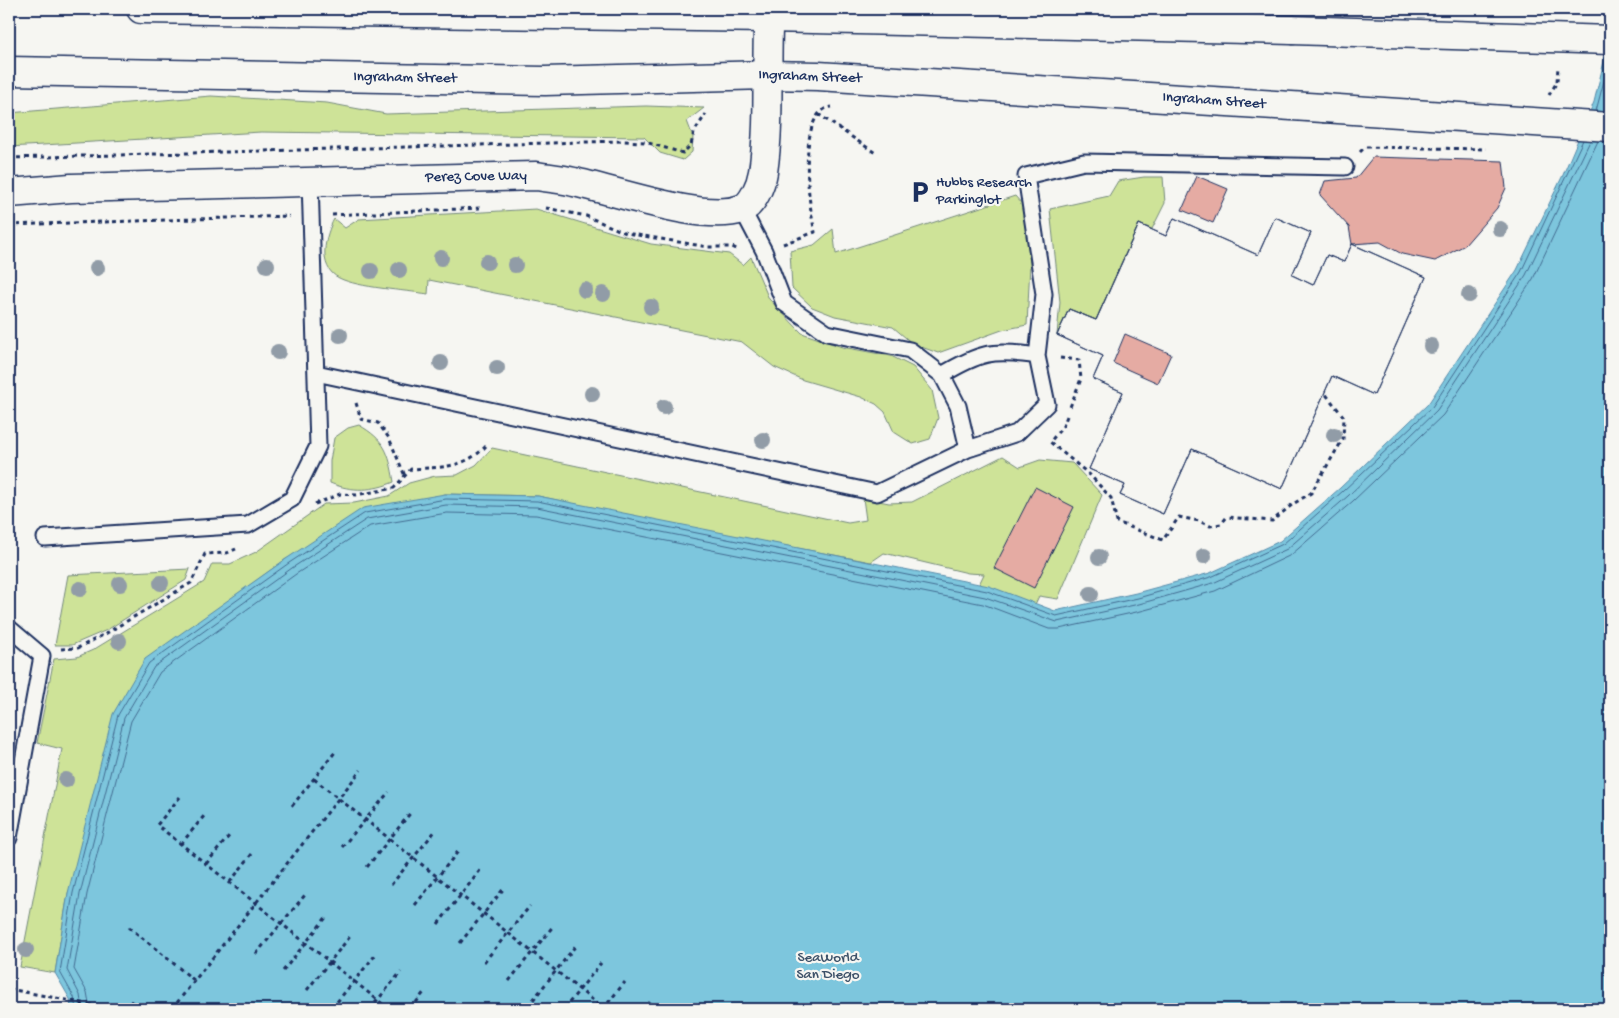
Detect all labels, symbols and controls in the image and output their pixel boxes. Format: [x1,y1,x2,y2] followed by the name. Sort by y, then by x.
[758,66,864,88] street label: Ingraham Street
[353,68,459,88] street label: Ingraham Street
[1162,88,1268,114] street label: Ingraham Street
[424,167,528,187] street label: Perez Cove Way
[935,174,1032,209] place label: Hubbs Research Parkinglot
[907,179,933,205] parking icon: Hubbs Research Parkinglot
[796,949,860,984] park label: SeaWorld San Diego

